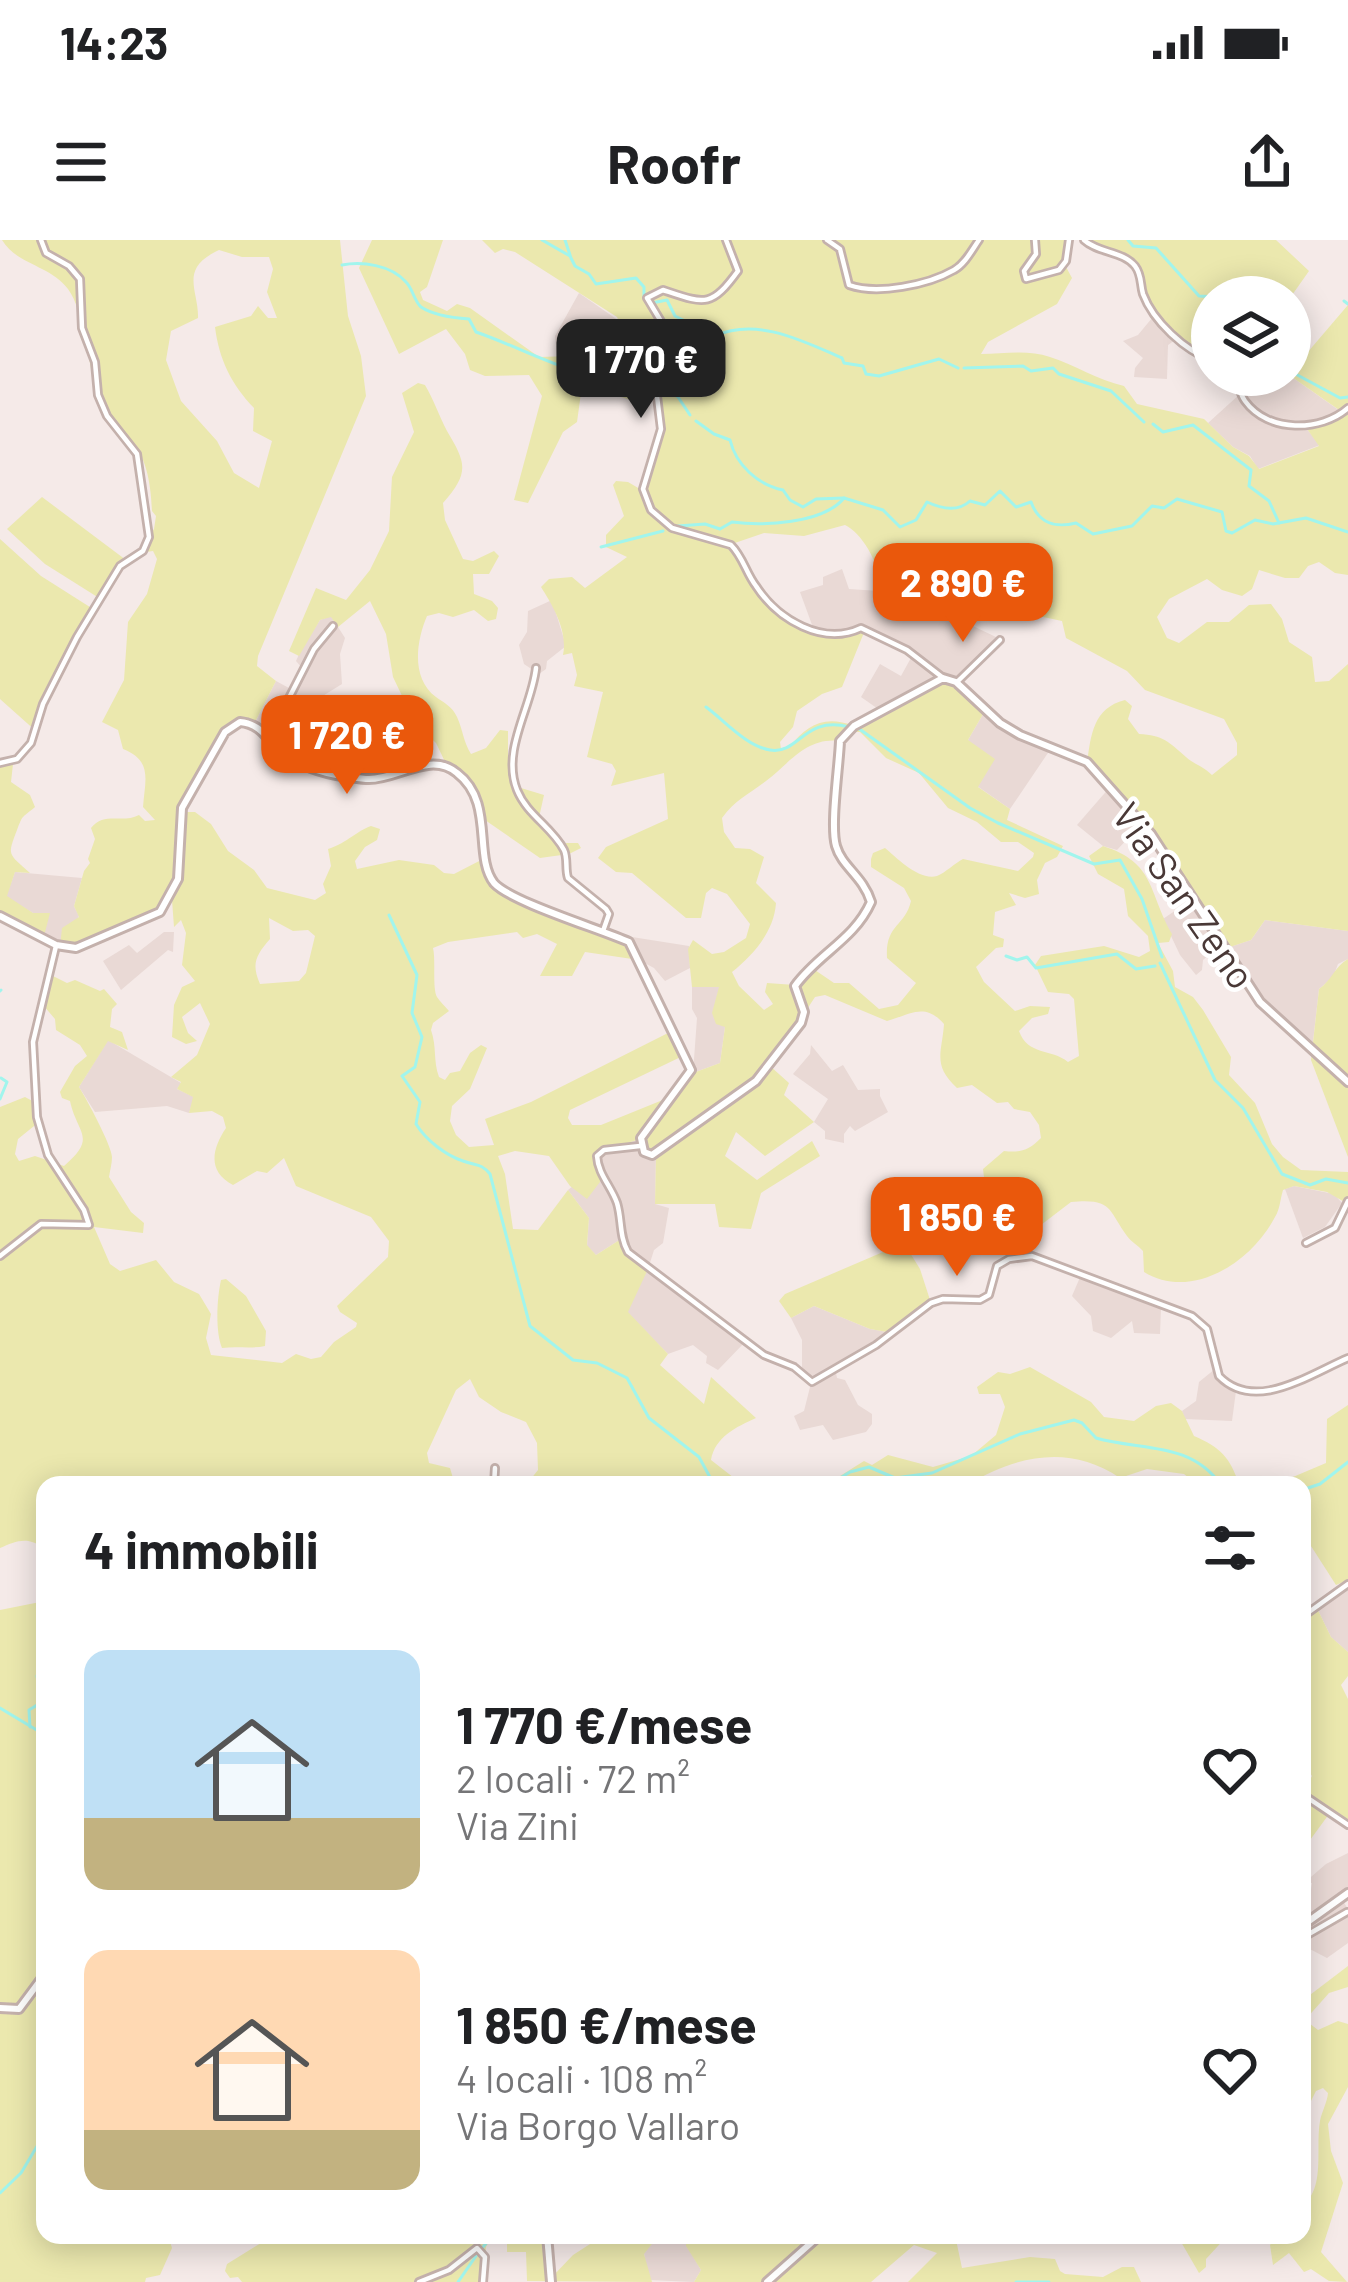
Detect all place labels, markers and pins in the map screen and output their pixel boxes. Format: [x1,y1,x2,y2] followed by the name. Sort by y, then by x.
[530,319,752,421] pin: 1 770 €
[852,543,1074,645] pin: 2 890 €
[236,695,458,797] pin: 1 720 €
[846,1177,1068,1279] pin: 1 850 €

